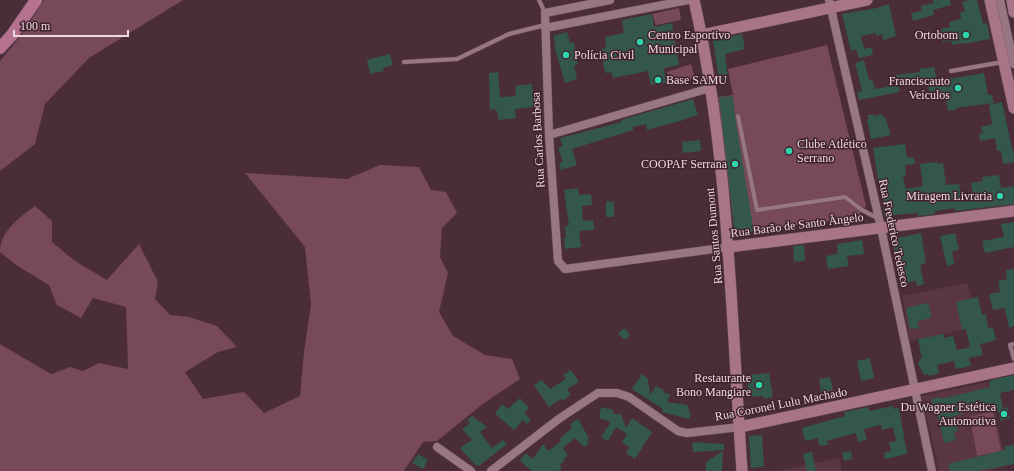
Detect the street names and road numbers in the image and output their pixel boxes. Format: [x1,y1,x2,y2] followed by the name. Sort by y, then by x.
[528,91,548,188] street label: Rua Carlos Barbosa
[876,178,912,288] street label: Rua Frederico Tedesco
[703,187,725,285] street label: Rua Santos Dumont
[730,210,864,240] street label: Rua Barão de Santo Ângelo
[714,384,848,424] street label: Rua Coronel Lulu Machado

